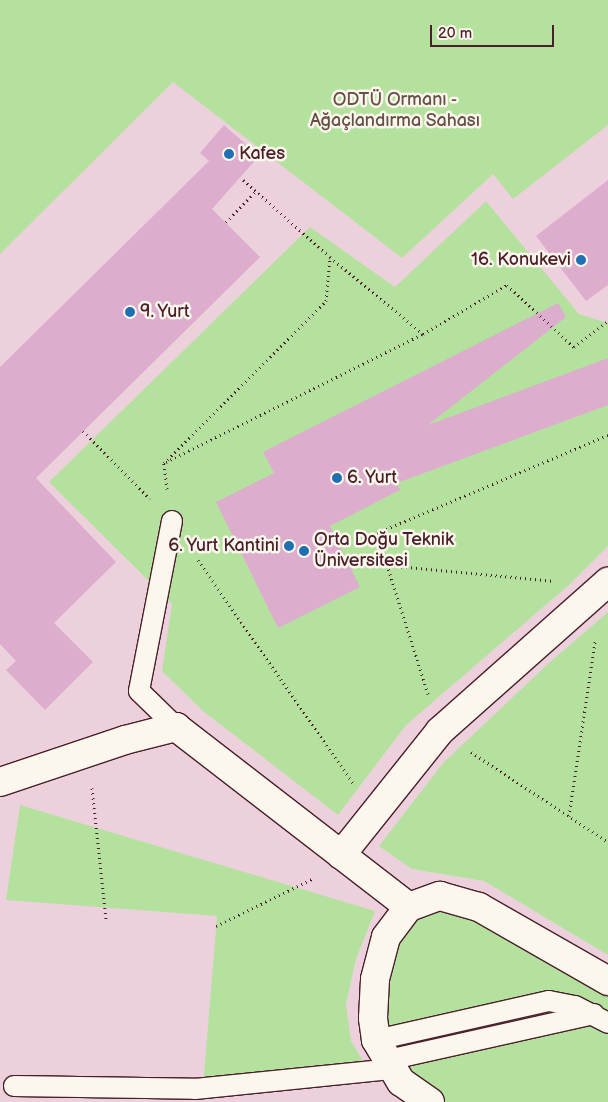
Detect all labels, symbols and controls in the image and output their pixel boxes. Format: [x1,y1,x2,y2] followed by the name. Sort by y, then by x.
[433,15,557,47] scale bar
[438,24,472,43] text: 20 m
[310,90,480,132] park label: ODTÜ Ormanı - Ağaçlandırma Sahası
[239,143,285,165] place label: Kafes
[223,148,235,160] marker: Kafes
[471,249,571,271] place label: 16. Konukevi
[575,254,587,266] marker: 16. Konukevi
[140,301,191,323] place label: 9. Yurt
[124,306,136,318] marker: 9. Yurt
[347,467,398,489] place label: 6. Yurt
[331,472,343,484] marker: 6. Yurt
[314,530,454,572] place label: Orta Doğu Teknik Üniversitesi
[167,535,279,557] place label: 6. Yurt Kantini
[283,540,295,552] marker: 6. Yurt Kantini
[298,545,310,557] marker: Orta Doğu Teknik Üniversitesi

